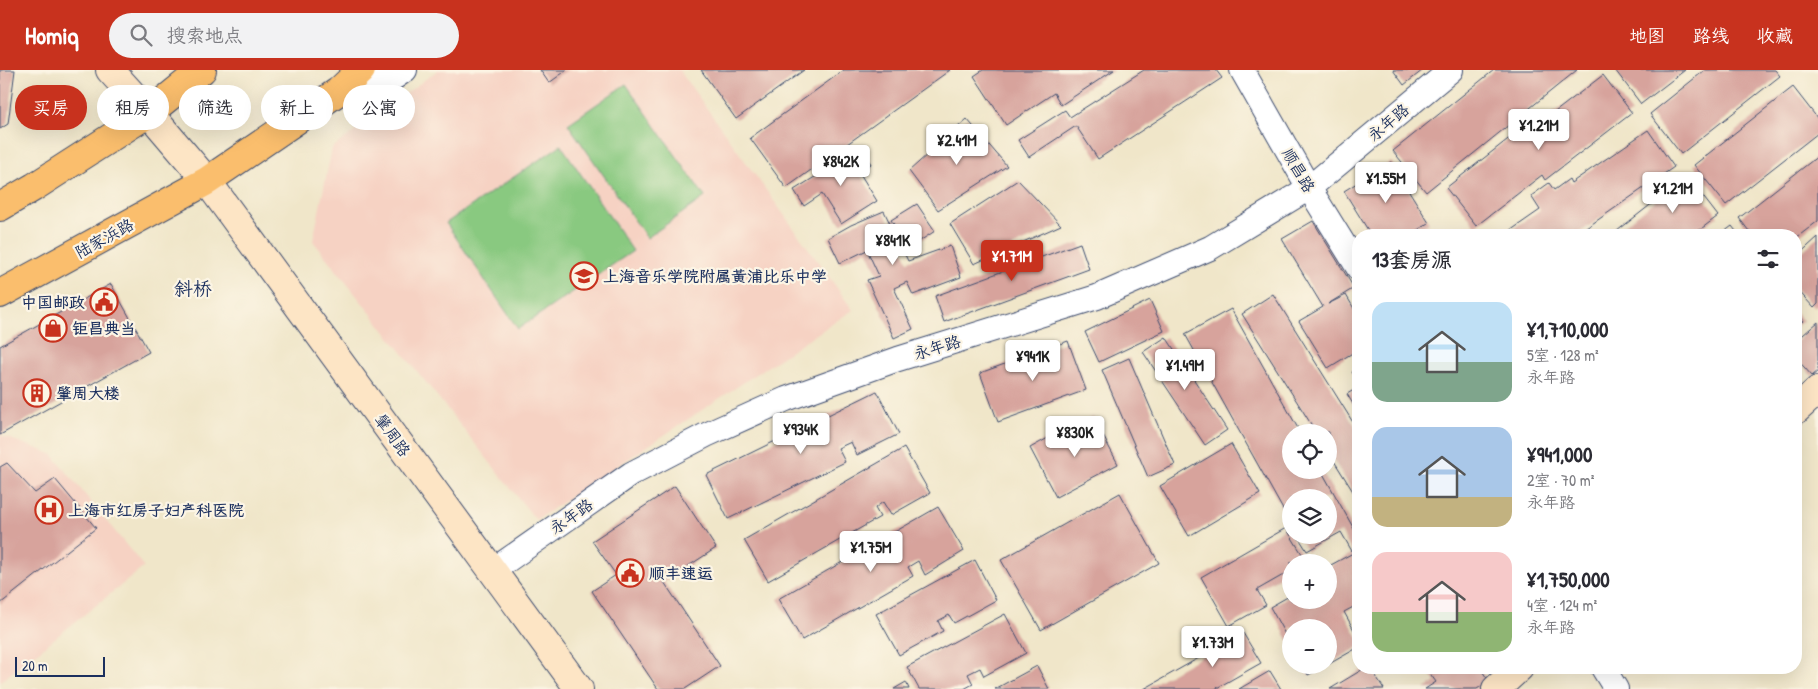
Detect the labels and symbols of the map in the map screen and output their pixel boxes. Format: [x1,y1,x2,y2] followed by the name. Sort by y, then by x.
[1363,98,1413,146] street label: 永年路
[1498,108,1580,151] pin: ¥1.21M
[916,124,998,166] pin: ¥2.41M
[806,144,876,187] pin: ¥842K
[1277,144,1321,196] street label: 顺昌路
[1345,162,1427,204] pin: ¥1.55M
[1632,172,1714,214] pin: ¥1.21M
[71,213,137,263] street label: 陆家浜路
[858,224,928,266] pin: ¥841K
[971,240,1053,282] pin: ¥1.71M
[569,261,599,291] school or university icon: 上海音乐学院附属黄浦比乐中学
[603,265,827,287] place label: 上海音乐学院附属黄浦比乐中学
[174,275,212,301] district label: 斜桥
[89,287,119,317] public building icon: 中国邮政
[21,291,85,313] place label: 中国邮政
[38,313,68,343] shop icon: 钜昌典当
[72,317,136,339] place label: 钜昌典当
[911,329,963,365] street label: 永年路
[998,340,1068,382] pin: ¥941K
[1144,348,1226,391] pin: ¥1.49M
[22,378,52,408] building icon: 肇周大楼
[56,382,120,404] place label: 肇周大楼
[370,409,416,461] street label: 肇周路
[766,412,836,455] pin: ¥934K
[1040,416,1110,458] pin: ¥830K
[545,493,597,539] street label: 永年路
[34,495,64,525] hospital icon: 上海市红房子妇产科医院
[68,499,244,521] place label: 上海市红房子妇产科医院
[830,530,912,573] pin: ¥1.75M
[615,558,645,588] public building icon: 顺丰速运
[649,562,713,584] place label: 顺丰速运
[1172,626,1254,668] pin: ¥1.73M
[15,654,105,677] scale bar

